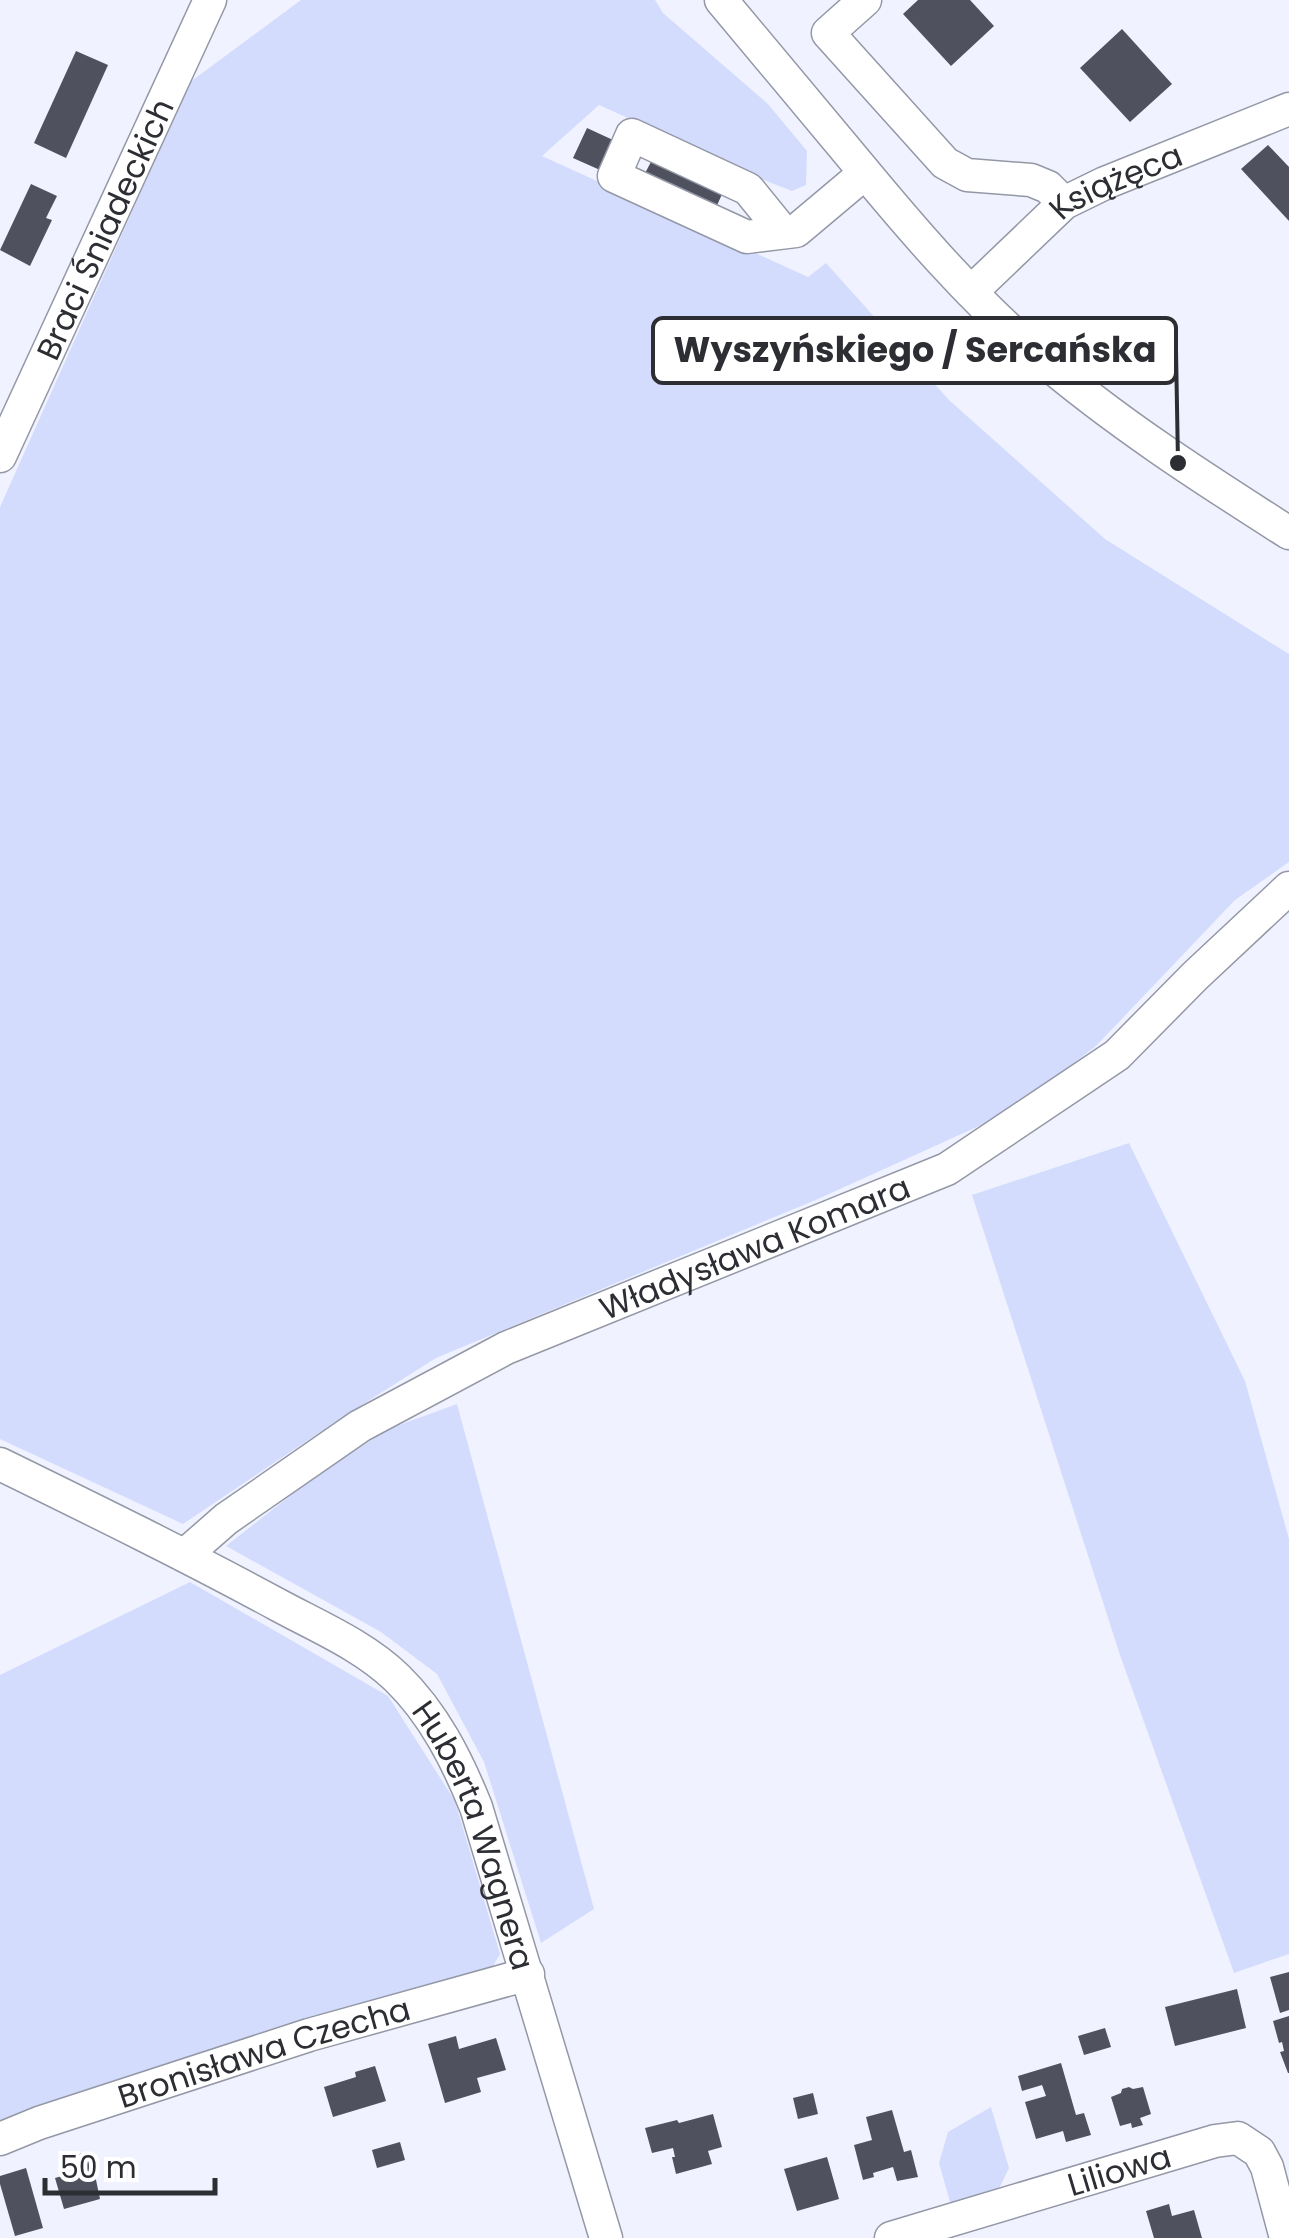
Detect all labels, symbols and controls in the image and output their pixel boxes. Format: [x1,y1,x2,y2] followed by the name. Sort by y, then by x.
[25,91,184,367] street label: Braci Śniadeckich
[1038,132,1189,229] street label: Książęca
[653,318,1176,383] callout: Wyszyńskiego / Sercańska
[674,325,1156,374] text: Wyszyńskiego / Sercańska
[593,1164,916,1330] street label: Władysława Komara
[402,1691,546,1975] street label: Huberta Wagnera
[112,1985,415,2118] street label: Bronisława Czecha
[45,2133,215,2195] scale bar
[1062,2133,1176,2206] street label: Liliowa
[60,2146,137,2189] text: 50 m

